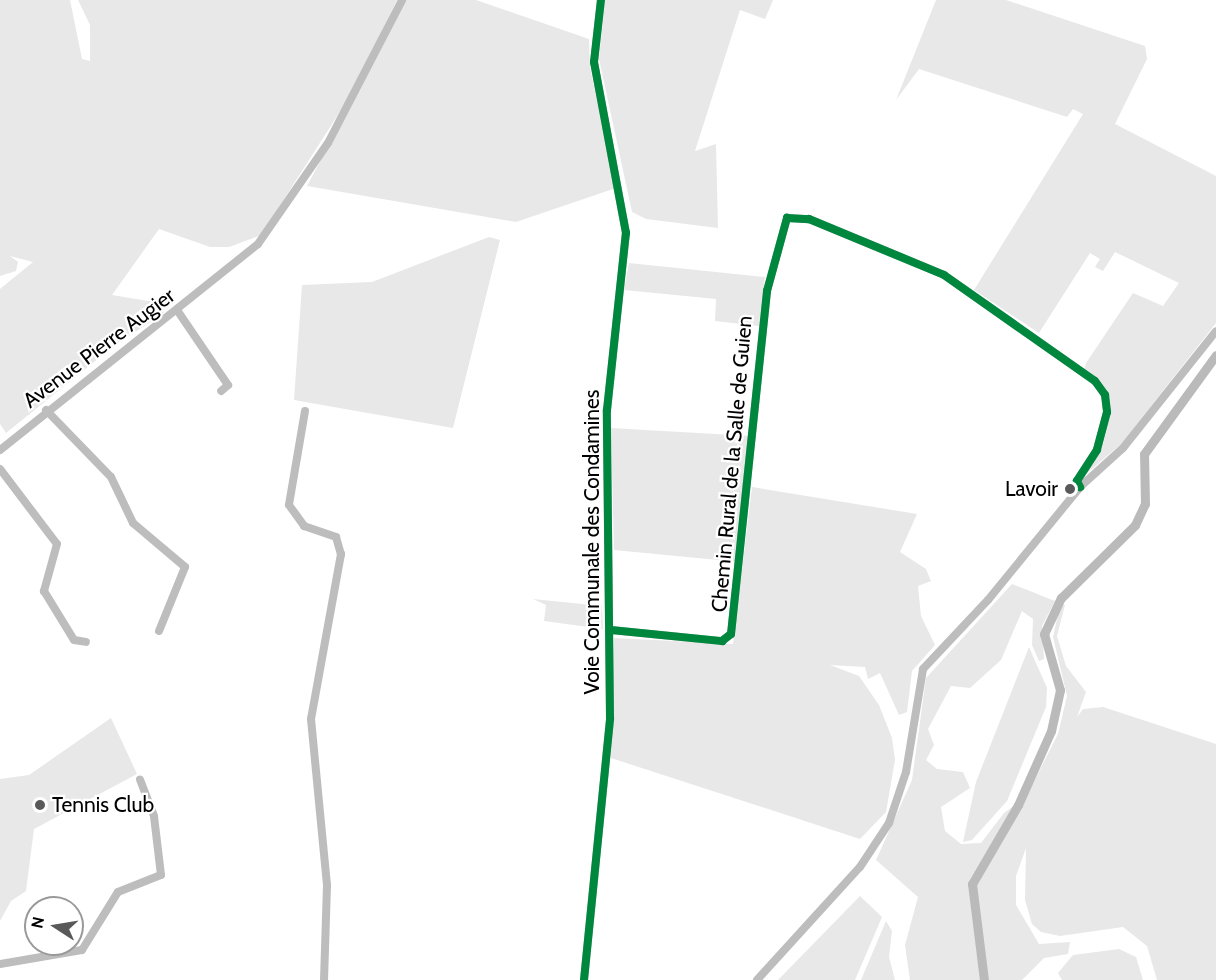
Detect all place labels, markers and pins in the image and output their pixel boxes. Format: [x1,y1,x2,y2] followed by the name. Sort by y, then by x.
[1005,476,1058,502] place label: Lavoir
[1063,482,1077,496] marker: Lavoir
[52,792,154,818] place label: Tennis Club
[33,798,47,812] marker: Tennis Club

